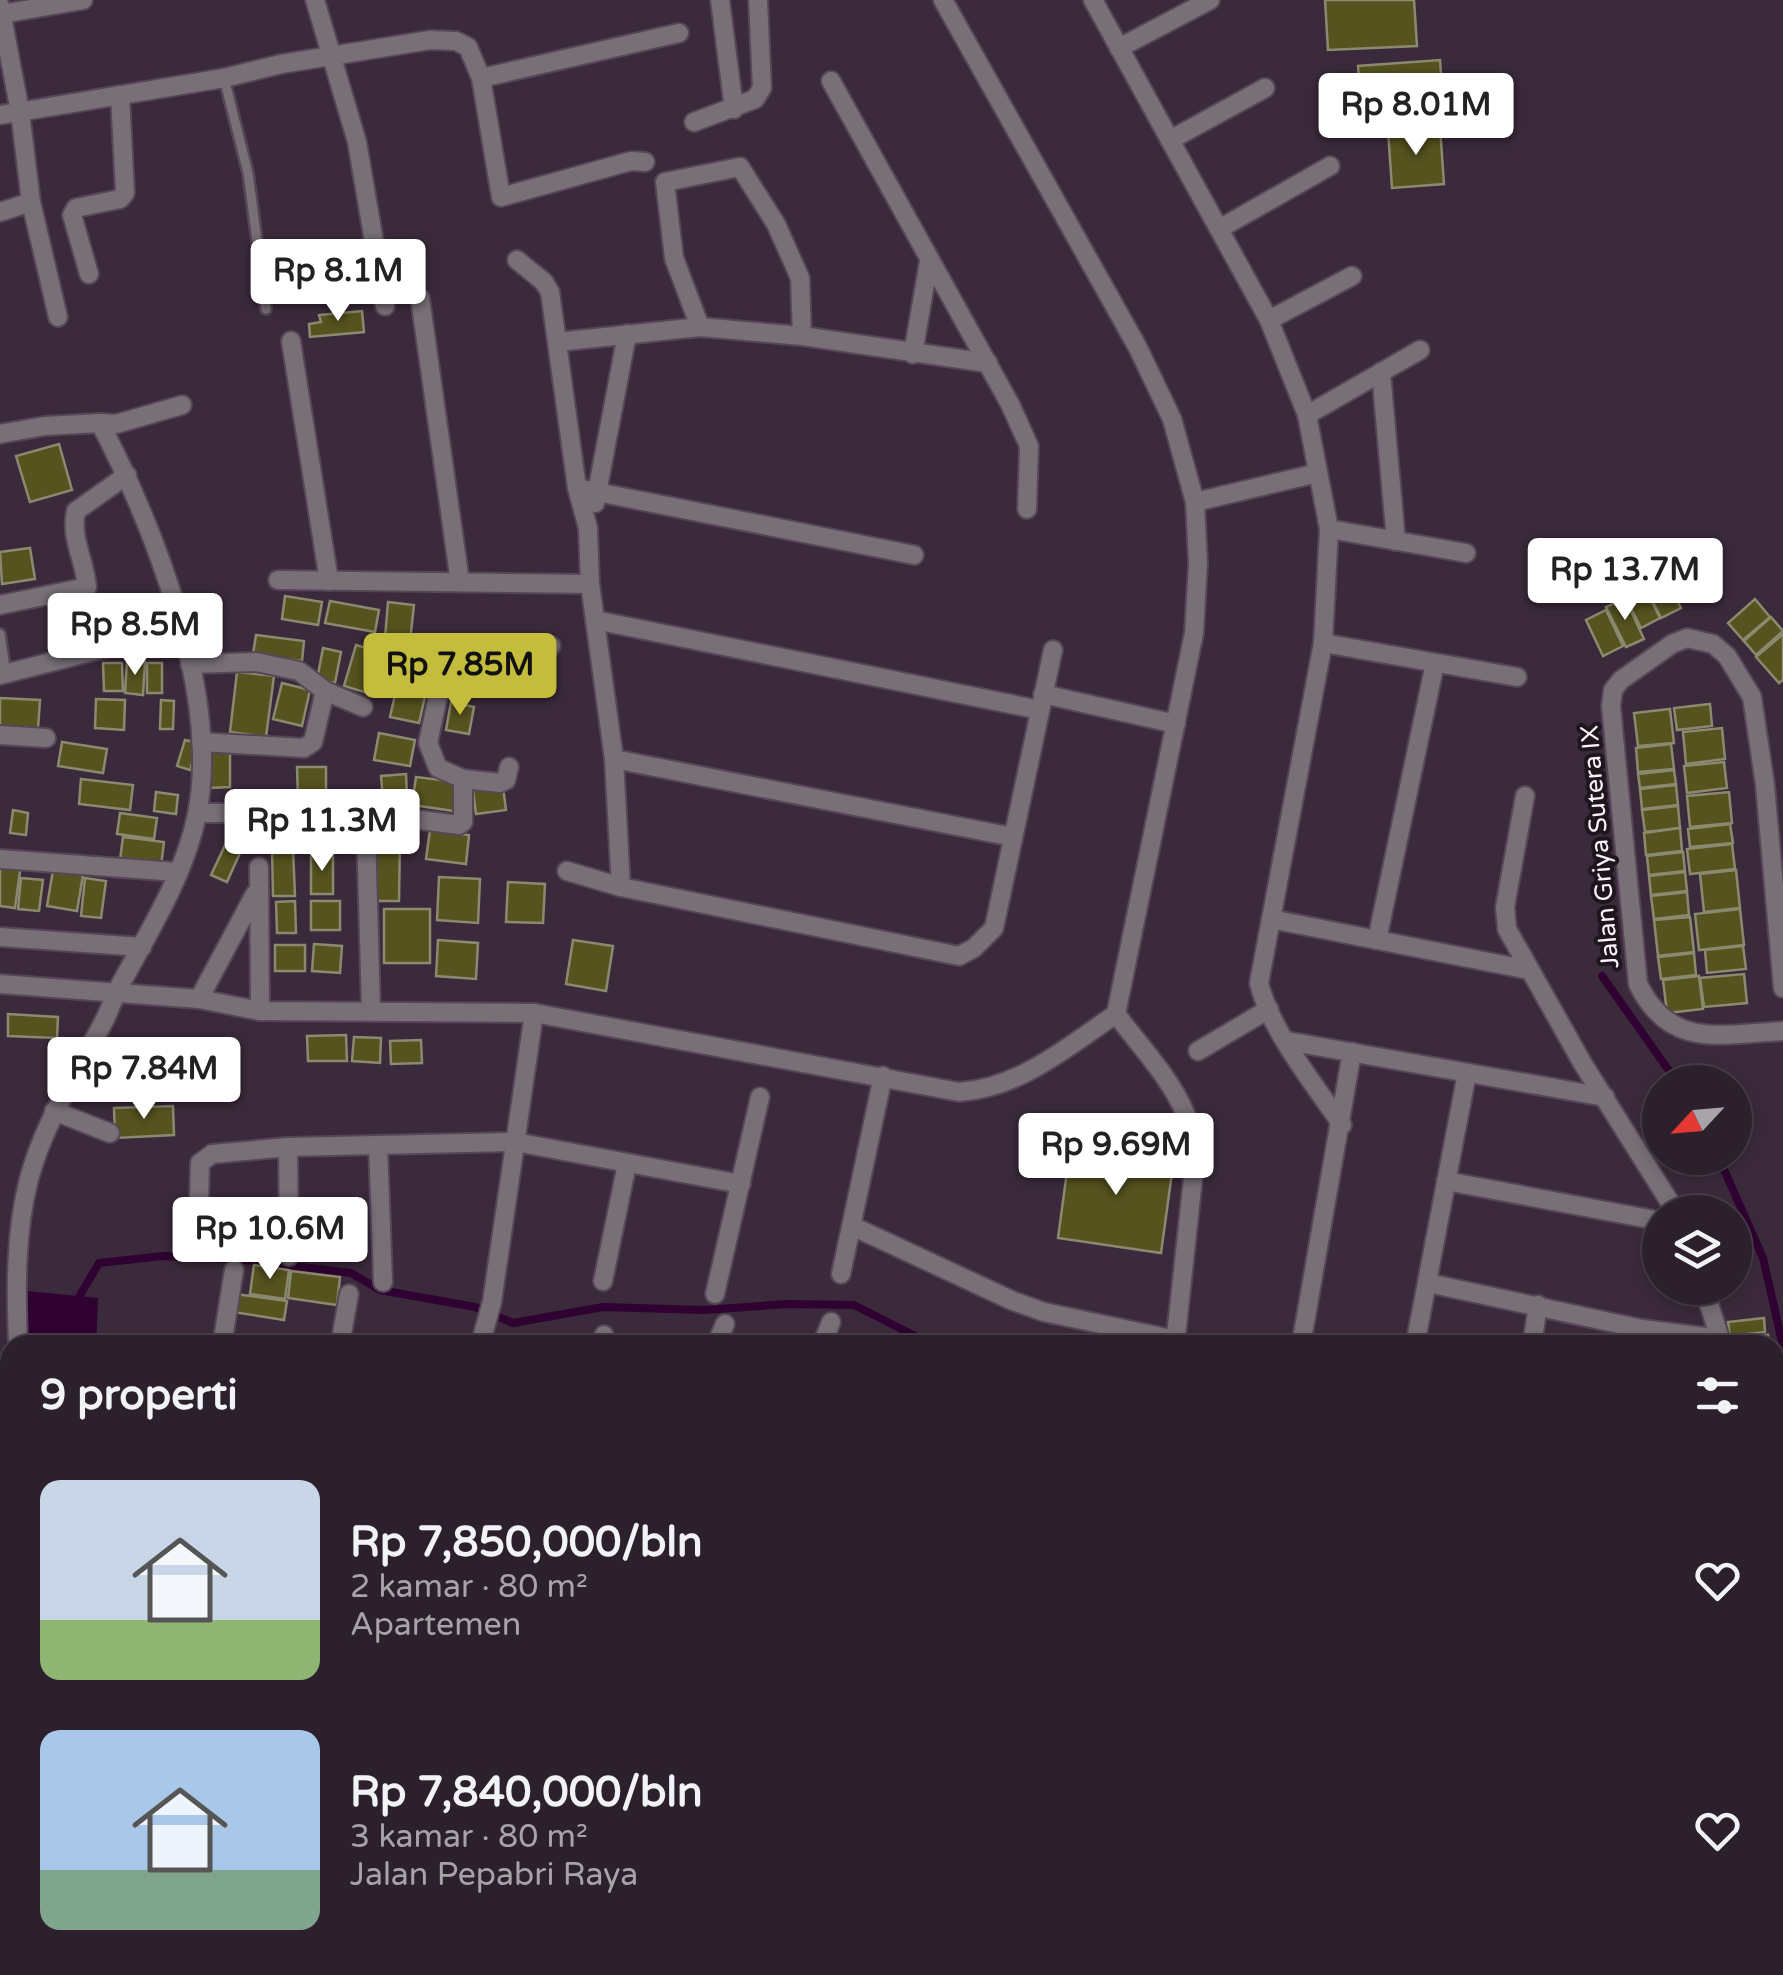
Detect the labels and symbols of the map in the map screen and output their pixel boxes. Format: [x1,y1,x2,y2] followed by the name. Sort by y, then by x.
[1313,73,1519,158] pin: Rp 8.01M
[246,239,430,324] pin: Rp 8.1M
[1522,538,1728,623] pin: Rp 13.7M
[43,593,227,678] pin: Rp 8.5M
[357,633,563,718] pin: Rp 7.85M
[1574,724,1626,970] street label: Jalan Griya Sutera IX
[219,789,425,874] pin: Rp 11.3M
[41,1037,247,1122] pin: Rp 7.84M
[1642,1065,1752,1175] north arrow
[1013,1113,1219,1198] pin: Rp 9.69M
[167,1197,373,1282] pin: Rp 10.6M

